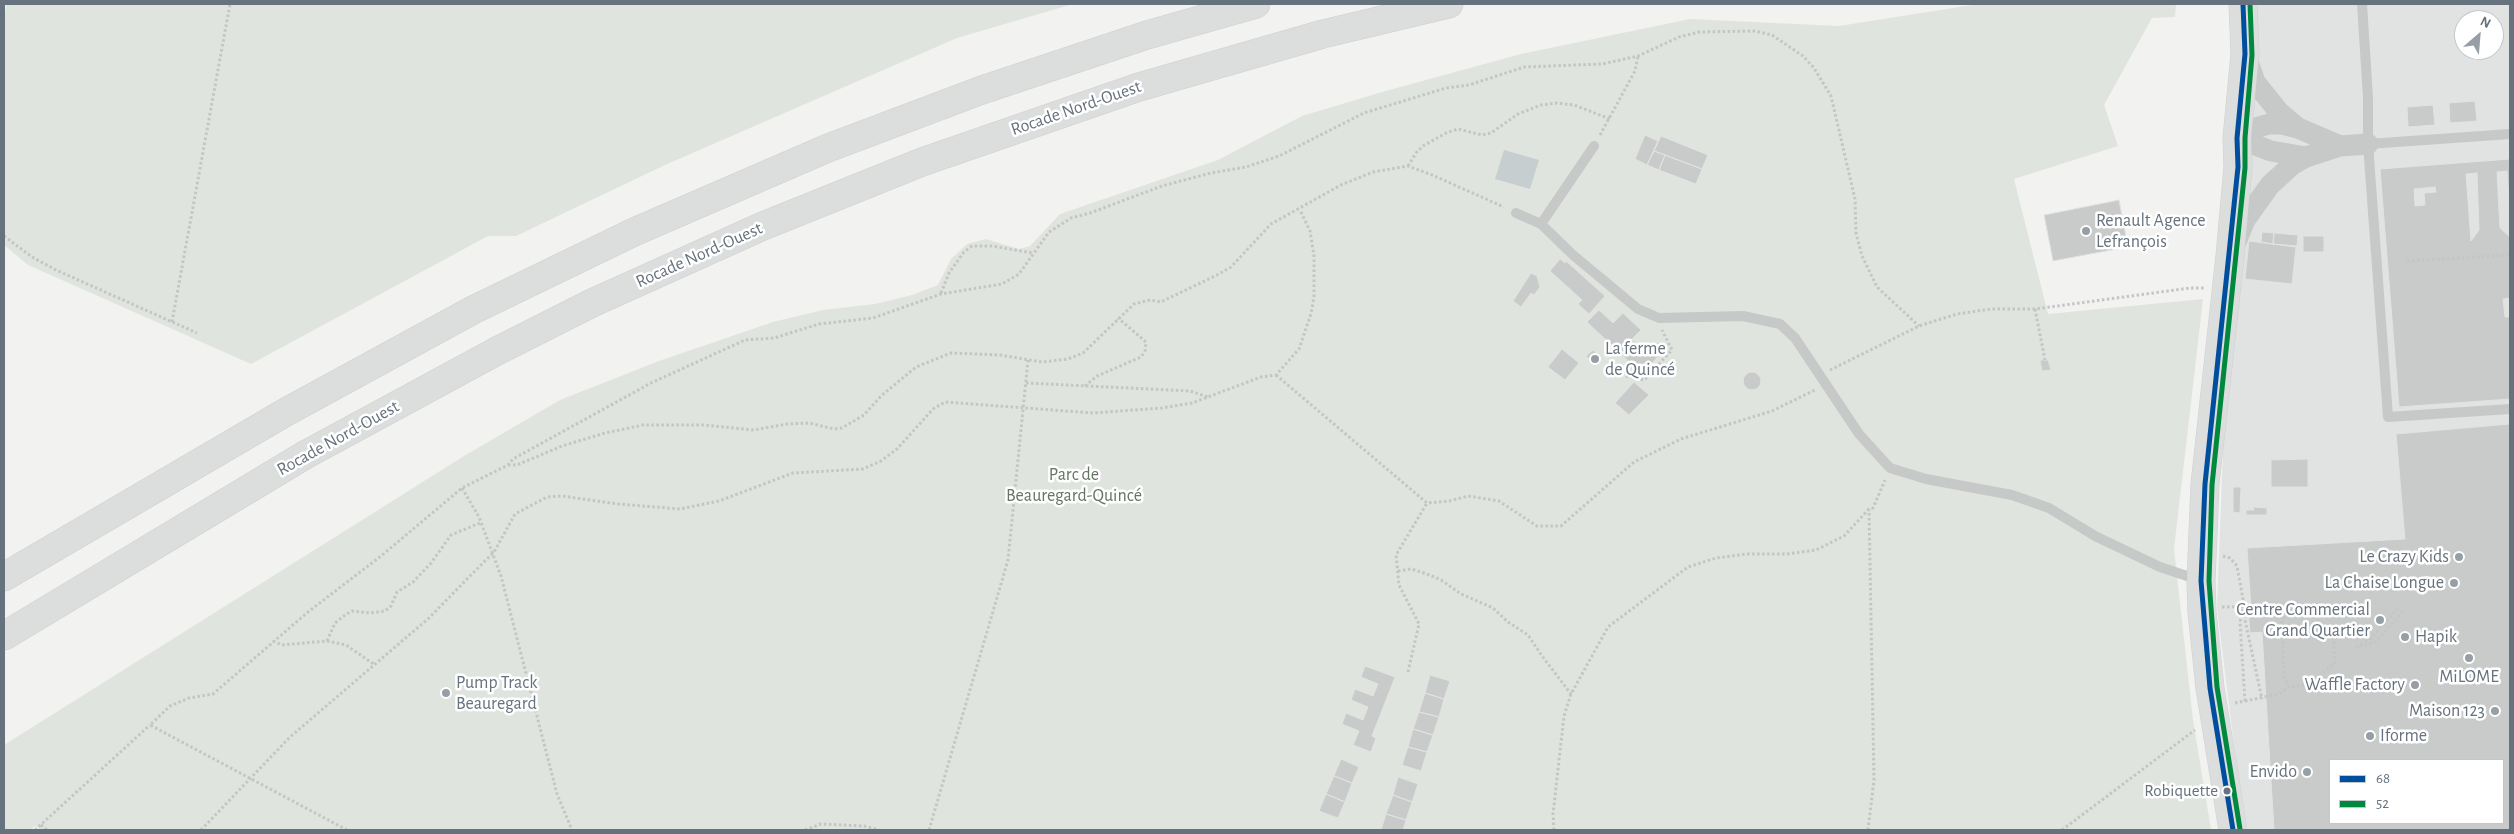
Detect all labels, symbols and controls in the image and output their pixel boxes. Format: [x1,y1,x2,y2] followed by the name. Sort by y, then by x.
[2454,10,2504,60] north arrow
[2478,14,2493,31] text: N
[1008,76,1144,140] street label: Rocade Nord-Ouest
[2096,210,2206,252] place label: Renault Agence Lefrançois
[632,217,766,293] street label: Rocade Nord-Ouest
[2080,225,2092,237] marker: Renault Agence Lefrançois
[1605,338,1675,380] place label: La ferme de Quincé
[1589,353,1601,365] marker: La ferme de Quincé
[273,396,403,480] street label: Rocade Nord-Ouest
[1006,464,1142,506] park label: Parc de Beauregard-Quincé
[2359,546,2449,568] place label: Le Crazy Kids
[2453,551,2465,563] marker: Le Crazy Kids
[2324,572,2444,594] place label: La Chaise Longue
[2448,577,2460,589] marker: La Chaise Longue
[2236,599,2370,642] place label: Centre Commercial Grand Quartier
[2374,614,2386,626] marker: Centre Commercial Grand Quartier
[2415,626,2457,648] place label: Hapik
[2399,631,2411,643] marker: Hapik
[2463,652,2475,664] marker: MiLOME
[2439,666,2499,688] place label: MiLOME
[456,672,537,714] place label: Pump Track Beauregard
[2304,674,2405,696] place label: Waffle Factory
[2409,679,2421,691] marker: Waffle Factory
[440,687,452,699] marker: Pump Track Beauregard
[2409,700,2485,722] place label: Maison 123
[2489,705,2501,717] marker: Maison 123
[2380,725,2427,747] place label: Iforme
[2364,730,2376,742] marker: Iforme
[2329,759,2504,824] legend
[2249,761,2297,783] place label: Envido
[2301,766,2313,778] marker: Envido
[2376,771,2390,786] text: 68
[2144,781,2218,801] place label: Robiquette
[2222,786,2232,796] marker: Robiquette
[2376,796,2389,811] text: 52

